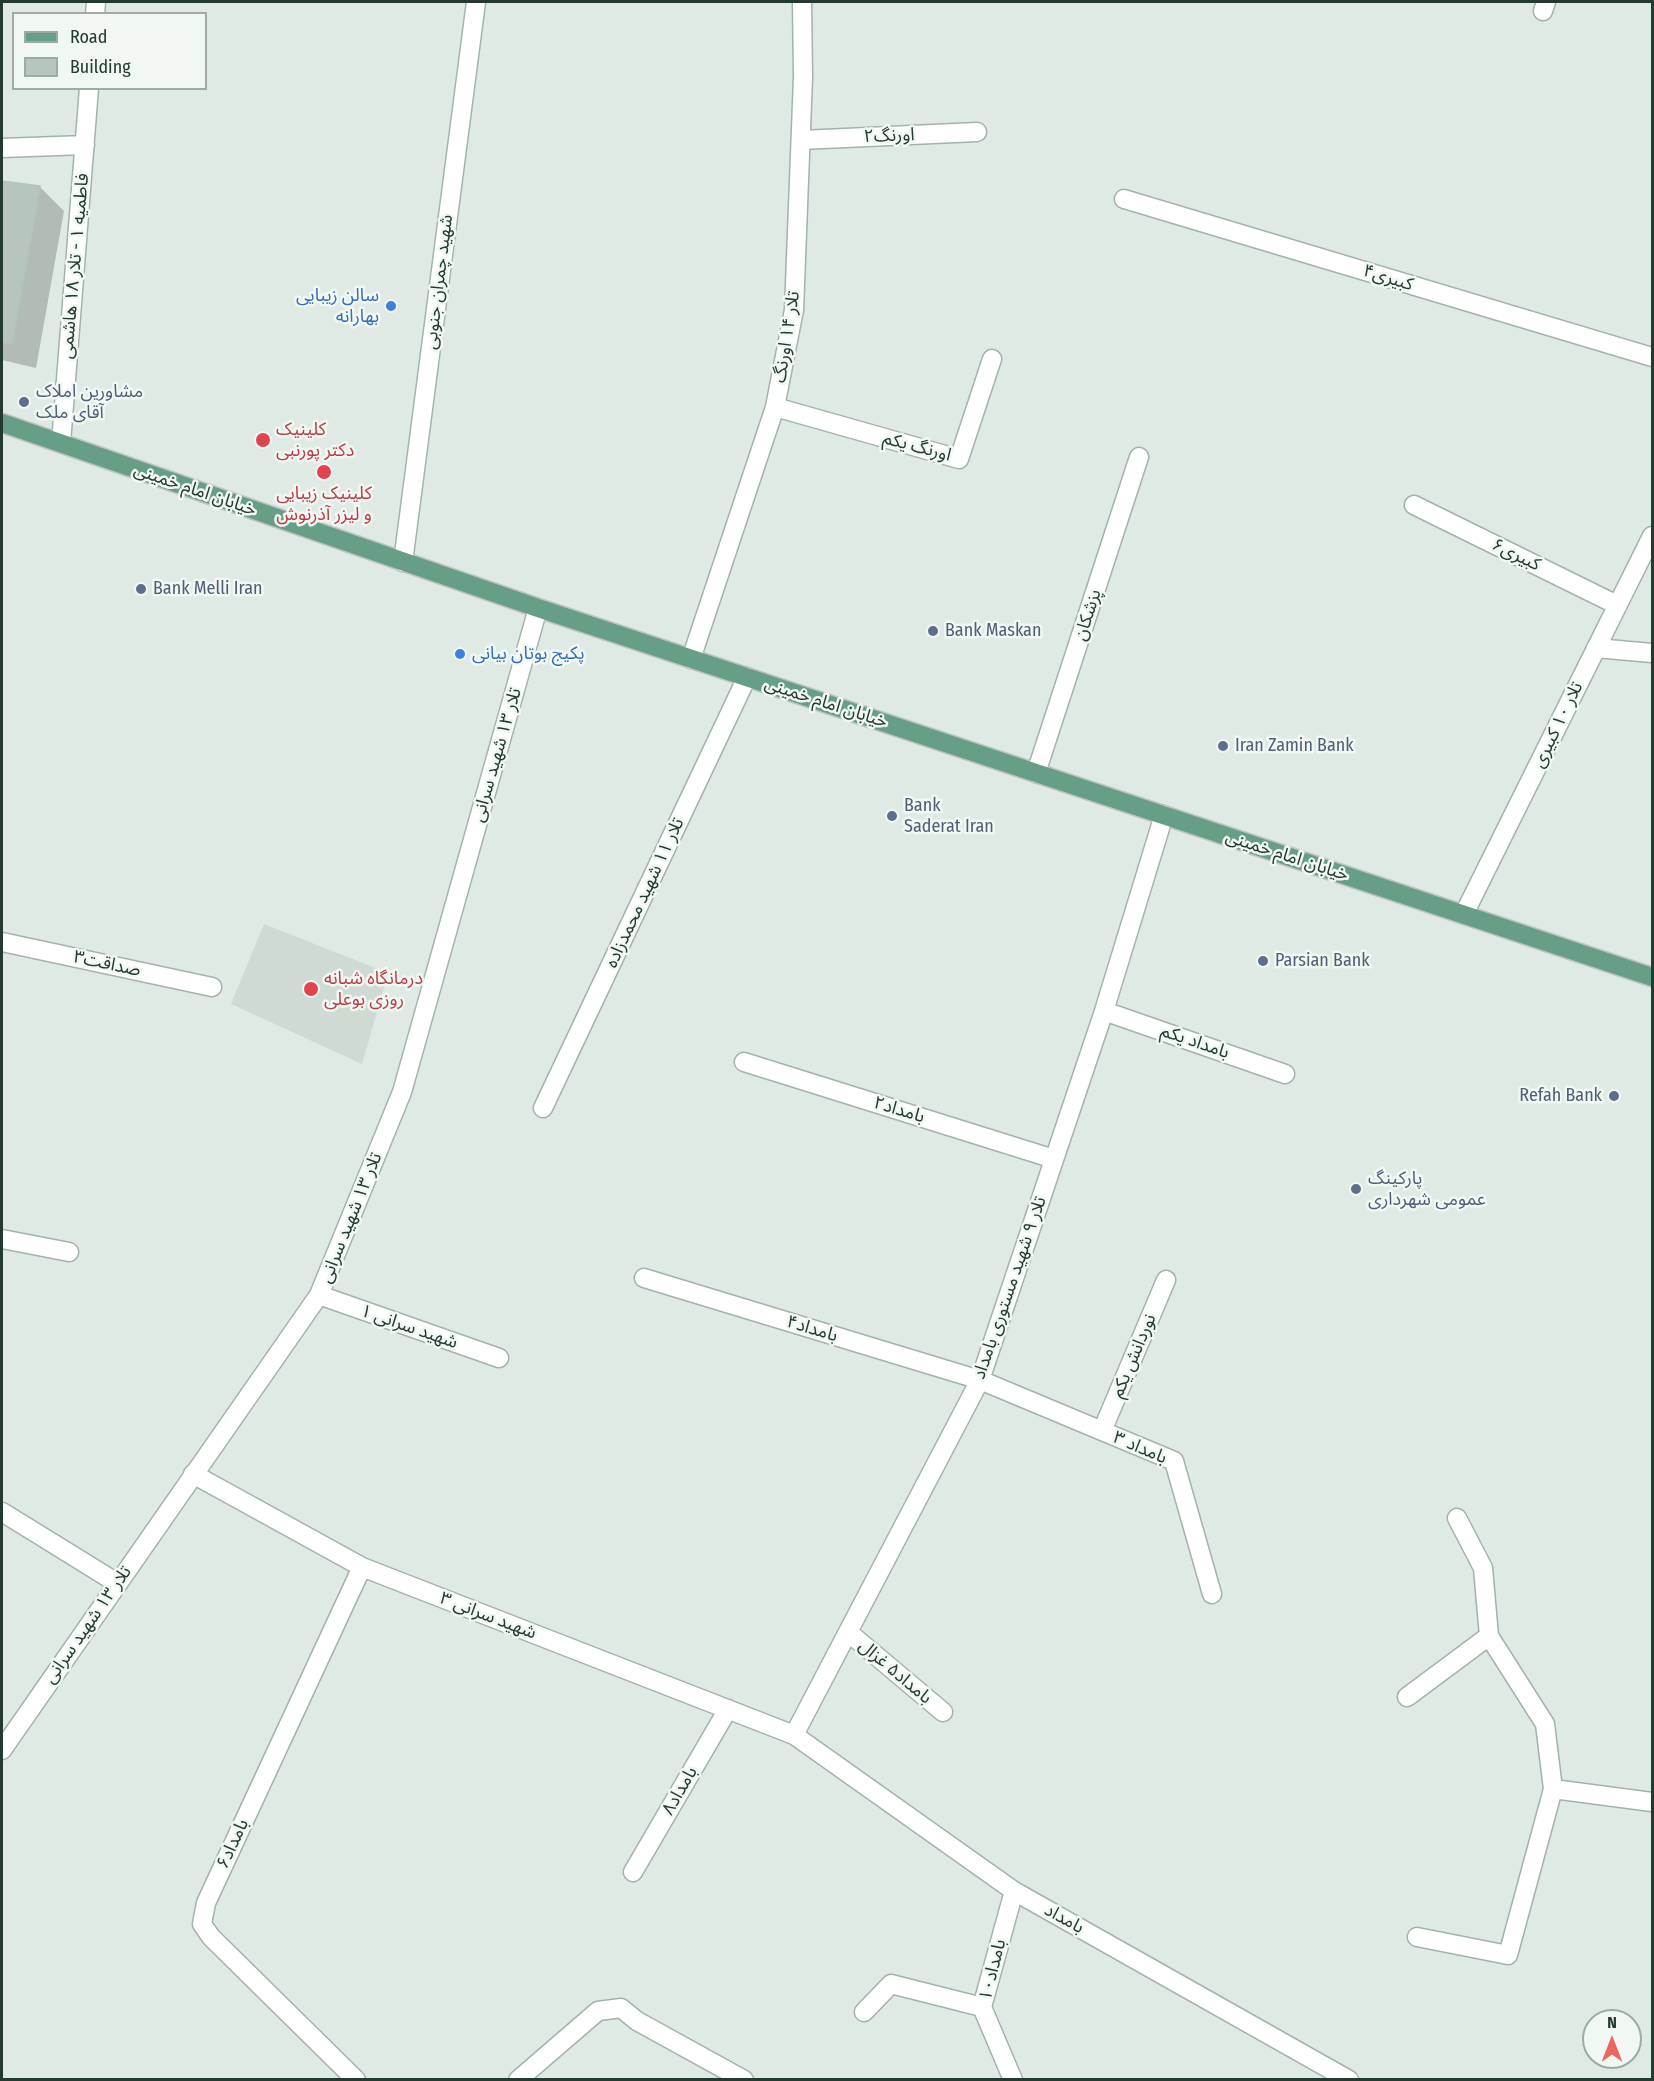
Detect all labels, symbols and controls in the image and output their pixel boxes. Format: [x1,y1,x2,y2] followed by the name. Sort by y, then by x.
[12,12,207,90] legend
[70,26,107,48] text: Road
[70,56,131,78] text: Building
[863,124,915,148] street label: اورنگ۲
[56,172,94,360] street label: فاطمیه ۱ - تلار ۱۸ هاشمی
[420,213,458,351] street label: شهید چمران جنوبی
[1360,260,1416,296] street label: کبیری۴
[296,285,379,328] place label: سالن زیبایی بهارانه
[769,290,805,384] street label: تلار ۱۴ اورنگ
[384,299,398,313] marker: سالن زیبایی بهارانه
[36,381,143,424] place label: مشاورین املاک آقای ملک
[17,395,31,409] marker: مشاورین املاک آقای ملک
[276,419,354,462] place label: کلینیک دکتر پورنبی
[881,428,953,466] street label: اورنگ یکم
[254,431,272,449] marker: کلینیک دکتر پورنبی
[131,459,259,521] street label: خیابان امام خمینی
[315,463,333,481] marker: کلینیک زیبایی و لیزر آذرنوش
[276,483,372,526] place label: کلینیک زیبایی و لیزر آذرنوش
[1488,534,1544,576] street label: کبیری۶
[153,578,262,600] place label: Bank Melli Iran
[134,582,148,596] marker: Bank Melli Iran
[1070,587,1106,643] street label: پزشکان
[945,620,1041,642] place label: Bank Maskan
[926,624,940,638] marker: Bank Maskan
[472,643,585,665] place label: پکیج بوتان بیانی
[453,647,467,661] marker: پکیج بوتان بیانی
[762,673,890,733] street label: خیابان امام خمینی
[1528,679,1588,771] street label: تلار ۱۰ کبیری
[467,685,527,825] street label: تلار ۱۳ شهید سرانی
[1235,735,1354,757] place label: Iran Zamin Bank
[1216,739,1230,753] marker: Iran Zamin Bank
[904,795,994,838] place label: Bank Saderat Iran
[885,809,899,823] marker: Bank Saderat Iran
[601,815,689,971] street label: تلار ۱۱ شهید محمدزاده
[1223,826,1351,886] street label: خیابان امام خمینی
[71,946,143,982] street label: صداقت۳
[1275,950,1370,972] place label: Parsian Bank
[1256,954,1270,968] marker: Parsian Bank
[324,968,423,1010] place label: درمانگاه شبانه روزی بوعلی
[302,980,320,998] marker: درمانگاه شبانه روزی بوعلی
[1158,1020,1232,1064] street label: بامداد یکم
[1519,1085,1602,1107] place label: Refah Bank
[1607,1089,1621,1103] marker: Refah Bank
[871,1092,927,1128] street label: بامداد۲
[315,1150,387,1286] street label: تلار ۱۳ شهید سرانی
[1368,1168,1486,1210] place label: پارکینگ عمومی شهرداری
[1349,1182,1363,1196] marker: پارکینگ عمومی شهرداری
[969,1194,1051,1382] street label: تلار ۹ شهید مستوری بامداد
[358,1300,460,1354] street label: شهید سرانی ۱
[784,1311,840,1347] street label: بامداد۴
[1107,1311,1161,1401] street label: نوردانش یکم
[1110,1427,1170,1469] street label: بامداد ۳
[39,1562,137,1688] street label: تلار ۱۳ شهید سرانی
[437,1588,539,1644] street label: شهید سرانی ۳
[854,1635,936,1709] street label: بامداد۵ غزال
[658,1763,702,1819] street label: بامداد۸
[212,1816,254,1872] street label: بامداد۶
[1040,1899,1088,1939] street label: بامداد
[975,1937,1011,2003] street label: بامداد۱۰
[1582,2009,1642,2069] north arrow
[1607,2013,1617,2032] text: N

